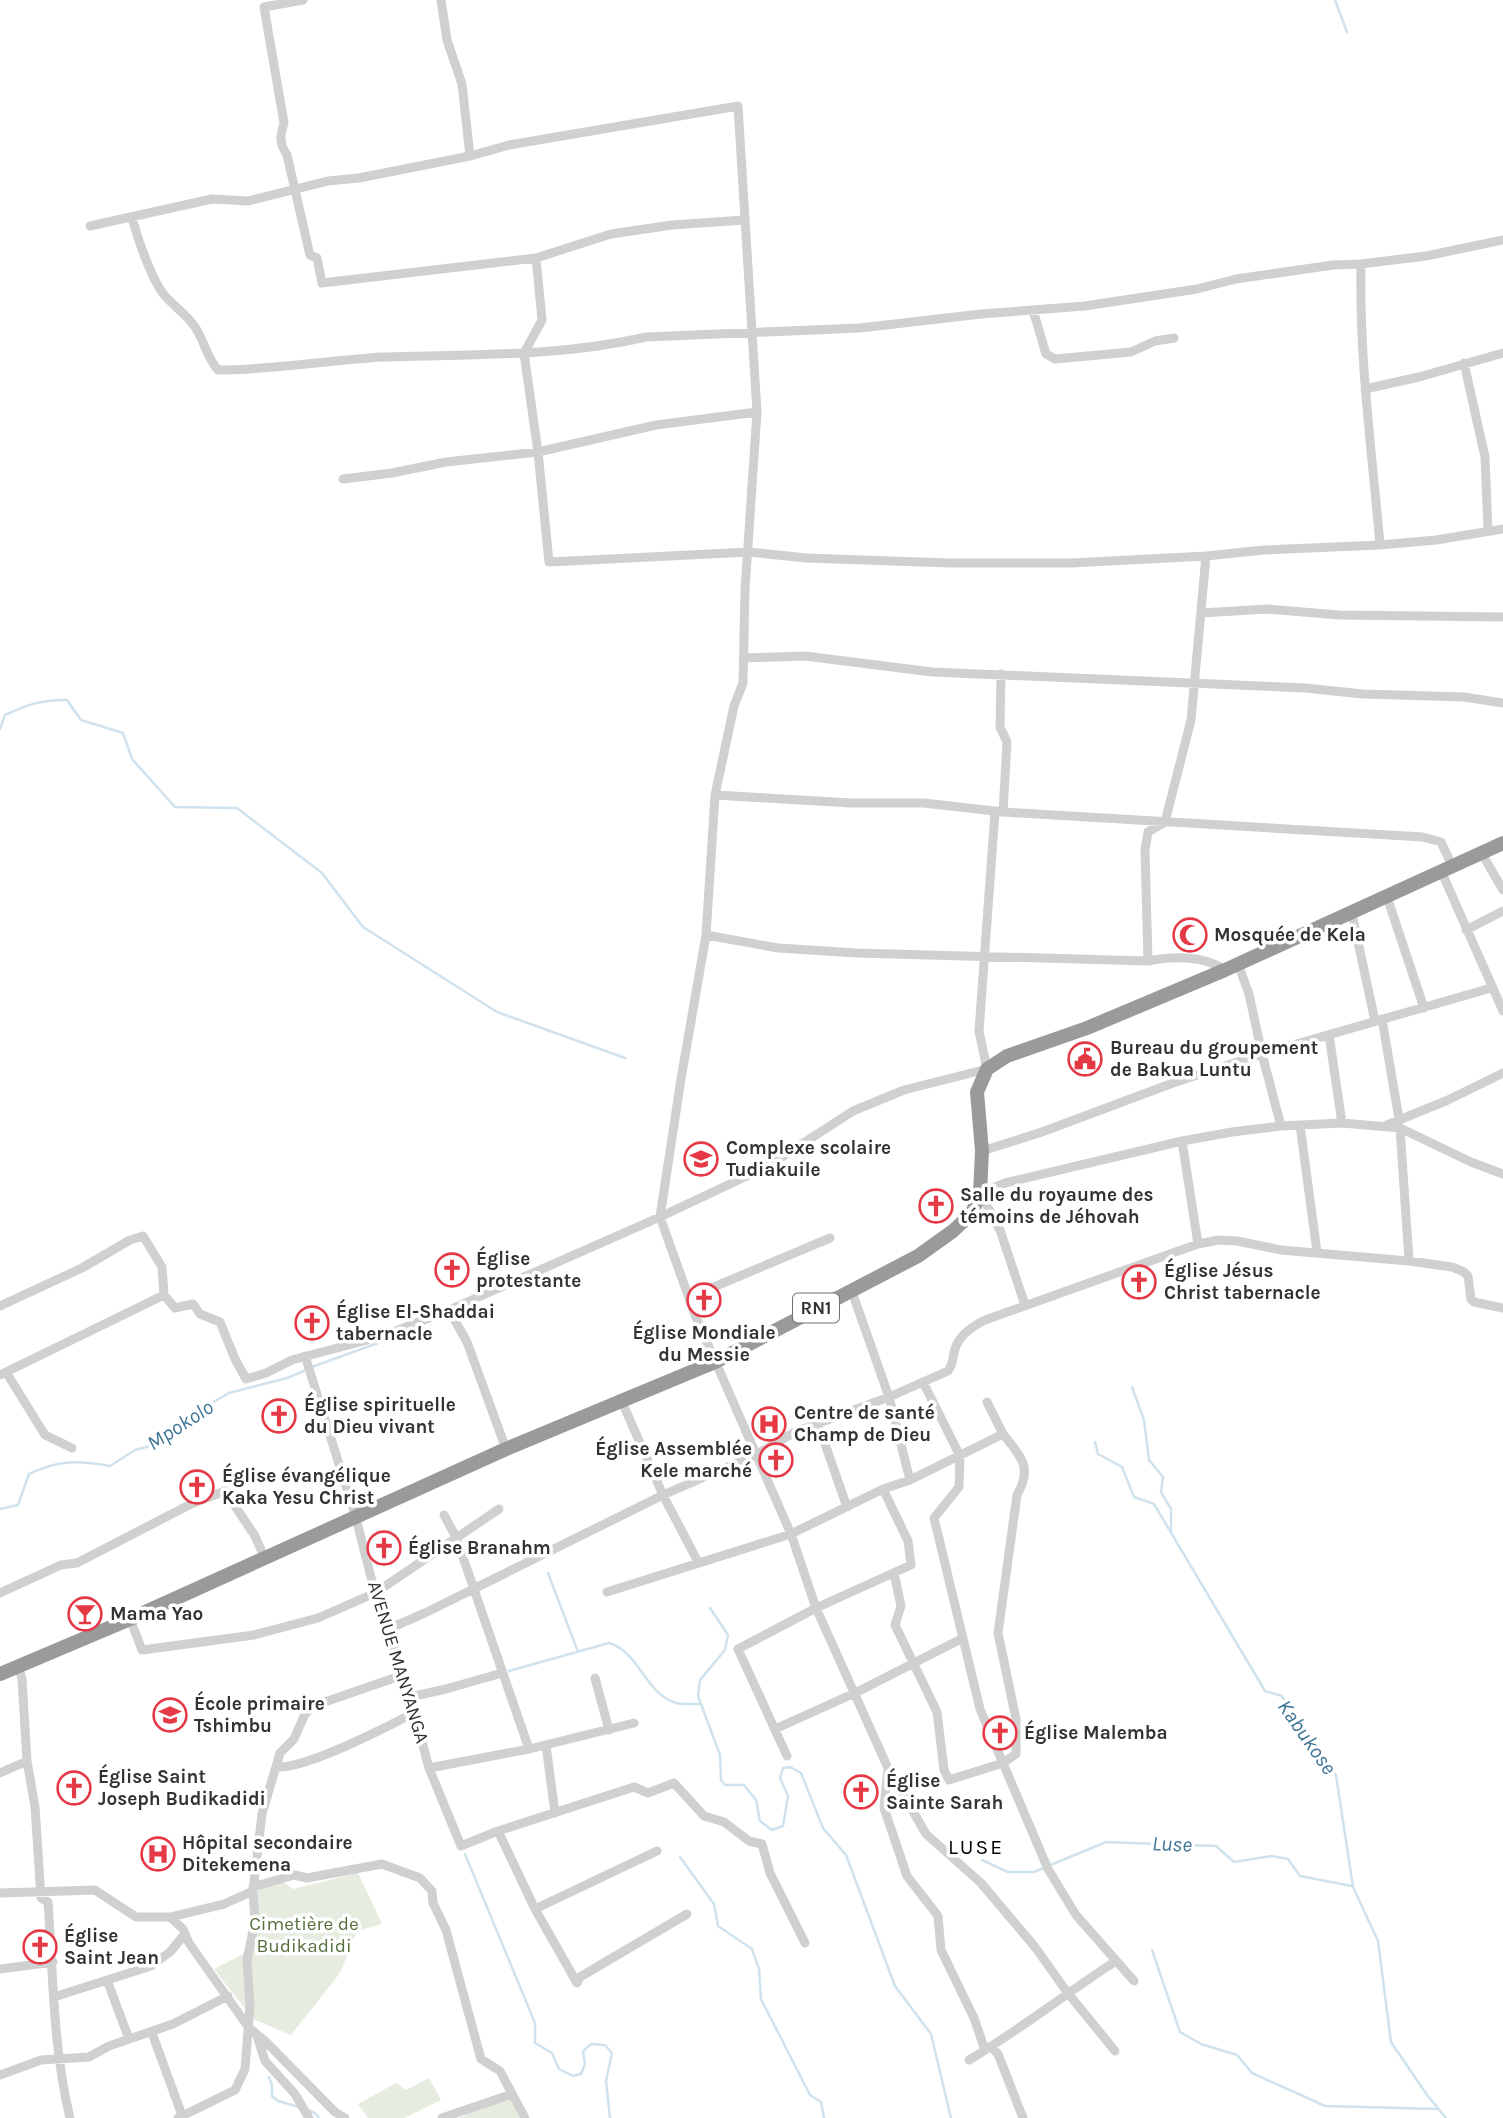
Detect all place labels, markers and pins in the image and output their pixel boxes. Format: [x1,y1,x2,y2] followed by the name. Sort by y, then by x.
[1171,916,1209,954] mosque icon: Mosquée de Kela
[1214,924,1366,946] place label: Mosquée de Kela
[1110,1037,1318,1081] place label: Bureau du groupement de Bakua Luntu
[1066,1040,1104,1078] public building icon: Bureau du groupement de Bakua Luntu
[726,1137,891,1181] place label: Complexe scolaire Tudiakuile
[682,1140,720,1178] school or university icon: Complexe scolaire Tudiakuile
[960,1184,1154,1228] place label: Salle du royaume des témoins de Jéhovah
[917,1187,955,1225] church icon: Salle du royaume des témoins de Jéhovah
[476,1245,581,1292] place label: Église protestante
[433,1251,471,1289] church icon: Église protestante
[1164,1257,1321,1304] place label: Église Jésus Christ tabernacle
[1120,1263,1158,1301] church icon: Église Jésus Christ tabernacle
[685,1281,723,1319] church icon: Église Mondiale du Messie
[336,1298,495,1345] place label: Église El-Shaddai tabernacle
[293,1304,331,1342] church icon: Église El-Shaddai tabernacle
[632,1319,776,1366] place label: Église Mondiale du Messie
[304,1391,456,1438] place label: Église spirituelle du Dieu vivant
[260,1397,298,1435] church icon: Église spirituelle du Dieu vivant
[794,1402,935,1446] place label: Centre de santé Champ de Dieu
[750,1405,788,1443] hospital icon: Centre de santé Champ de Dieu
[595,1435,752,1482] place label: Église Assemblée Kele marché
[757,1441,795,1479] church icon: Église Assemblée Kele marché
[222,1462,391,1509] place label: Église évangélique Kaka Yesu Christ
[178,1468,216,1506] church icon: Église évangélique Kaka Yesu Christ
[365,1529,403,1567] church icon: Église Branahm
[408,1534,551,1559] place label: Église Branahm
[66,1595,104,1633] bar icon: Mama Yao
[110,1603,203,1625] place label: Mama Yao
[194,1690,325,1737] place label: École primaire Tshimbu
[151,1696,189,1734] school or university icon: École primaire Tshimbu
[981,1714,1019,1752] church icon: Église Malemba
[1024,1719,1168,1744] place label: Église Malemba
[98,1763,266,1810] place label: Église Saint Joseph Budikadidi
[886,1767,1003,1814] place label: Église Sainte Sarah
[55,1769,93,1807] church icon: Église Saint Joseph Budikadidi
[842,1773,880,1811] church icon: Église Sainte Sarah
[182,1832,352,1876] place label: Hôpital secondaire Ditekemena
[139,1835,177,1873] hospital icon: Hôpital secondaire Ditekemena
[64,1922,159,1969] place label: Église Saint Jean
[21,1928,59,1966] church icon: Église Saint Jean

